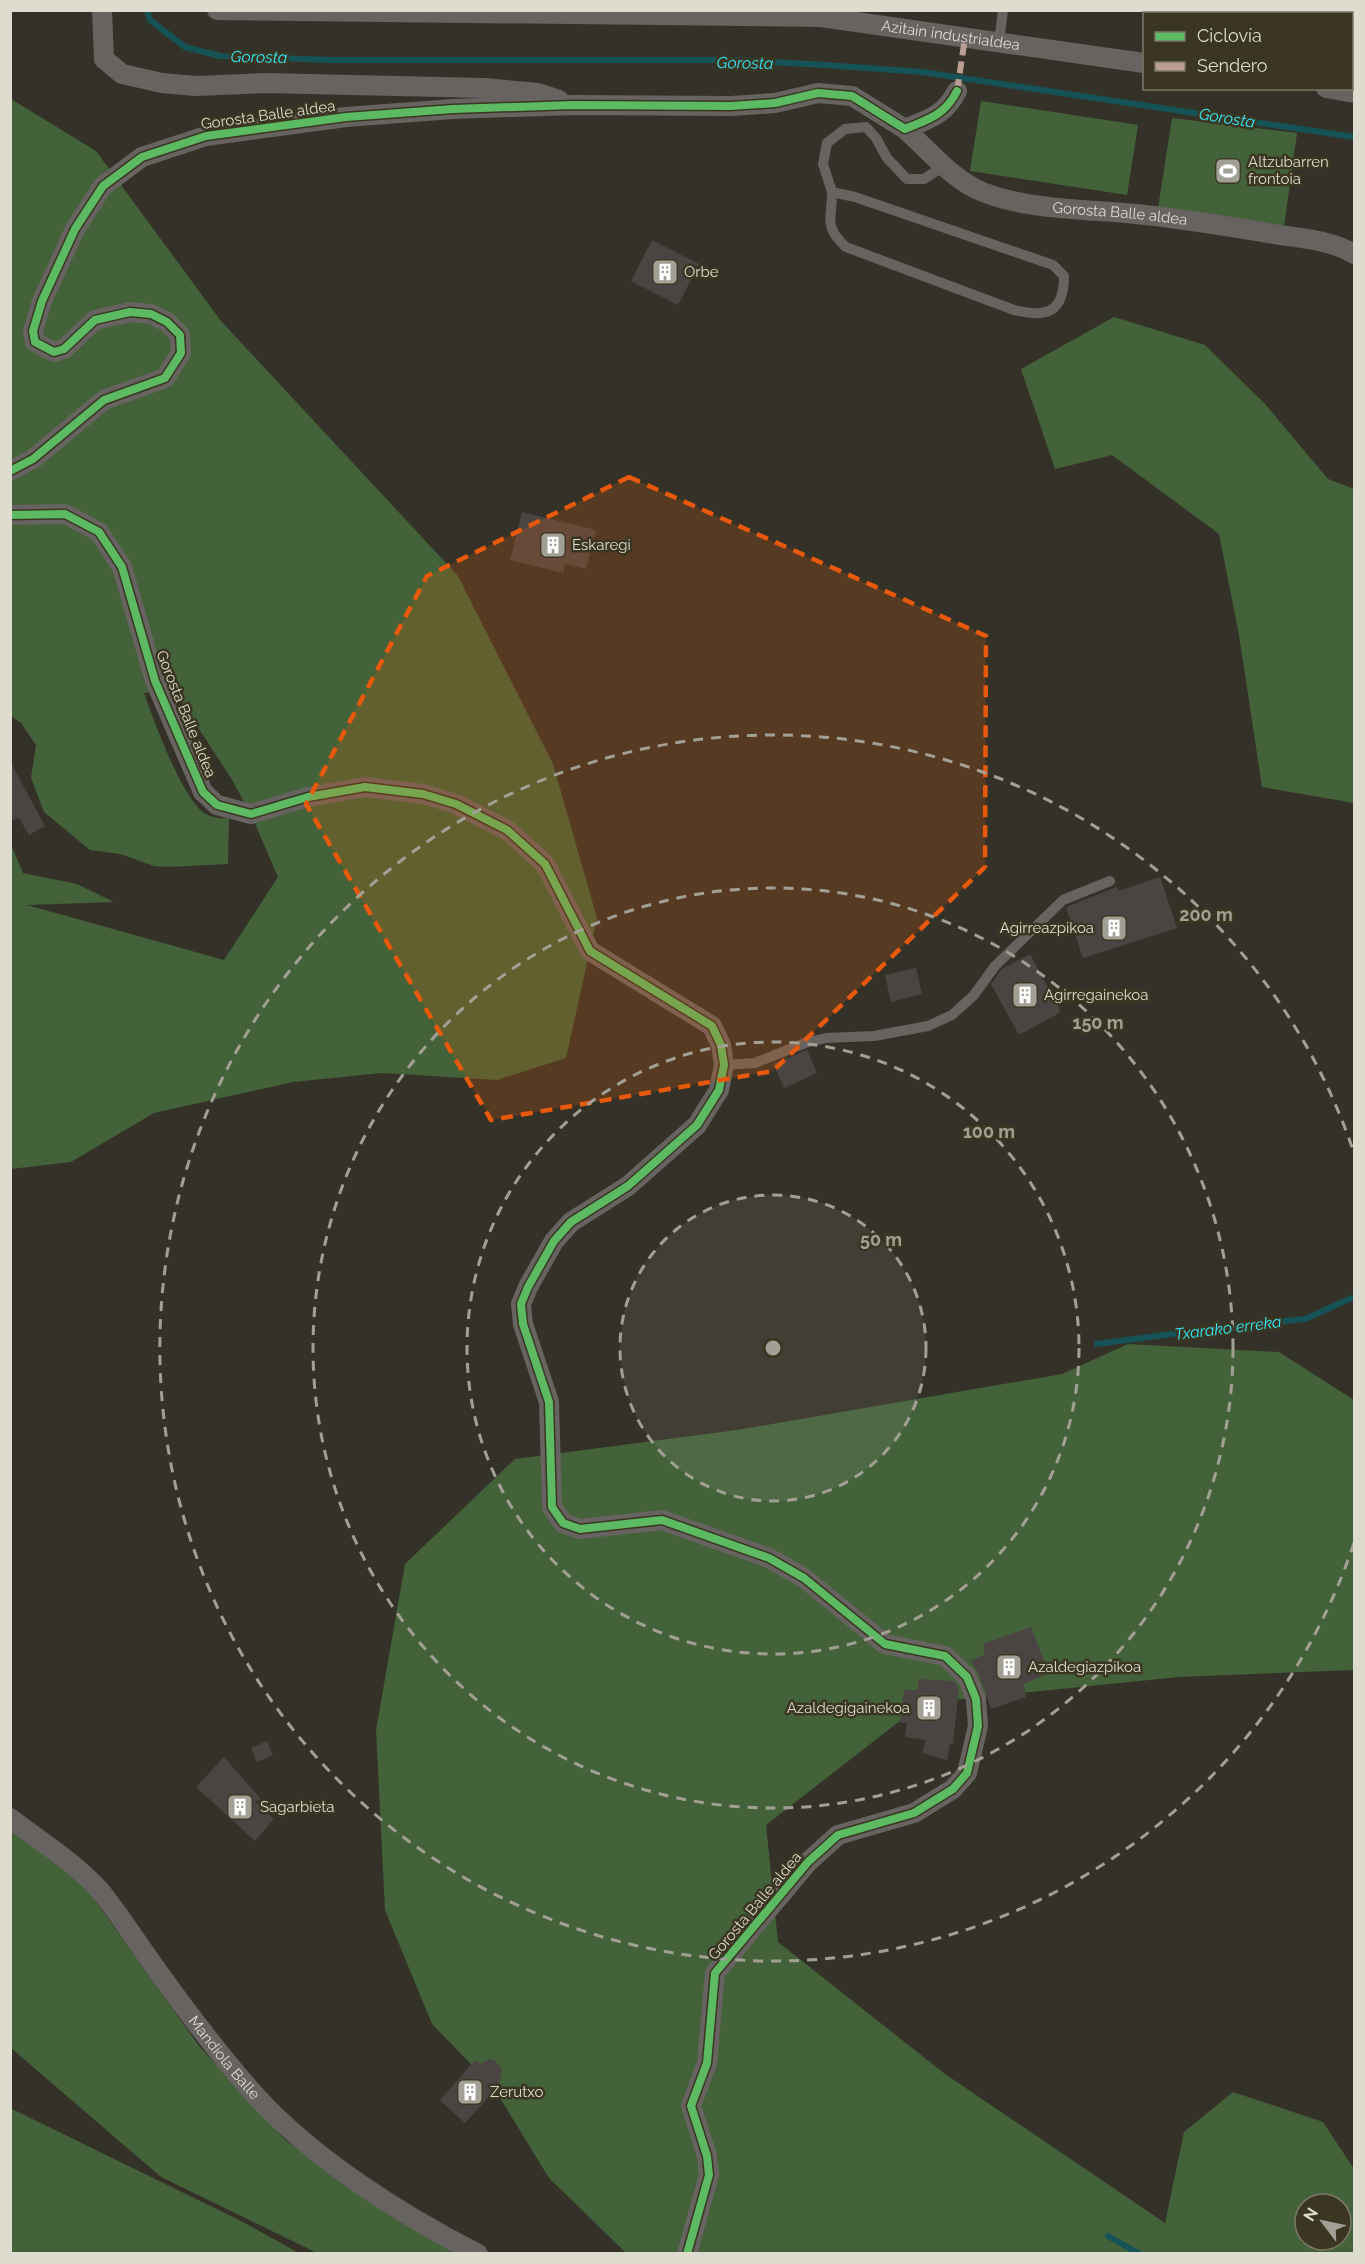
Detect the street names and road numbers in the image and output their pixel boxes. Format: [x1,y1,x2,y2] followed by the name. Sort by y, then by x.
[880,17,1021,54] street label: Azitain industrialdea
[200,97,336,133] street label: Gorosta Balle aldea
[1052,198,1189,229] street label: Gorosta Balle aldea
[152,648,220,780] street label: Gorosta Balle aldea
[705,1848,805,1964] street label: Gorosta Balle aldea
[185,2012,264,2103] street label: Mandiola Balle

